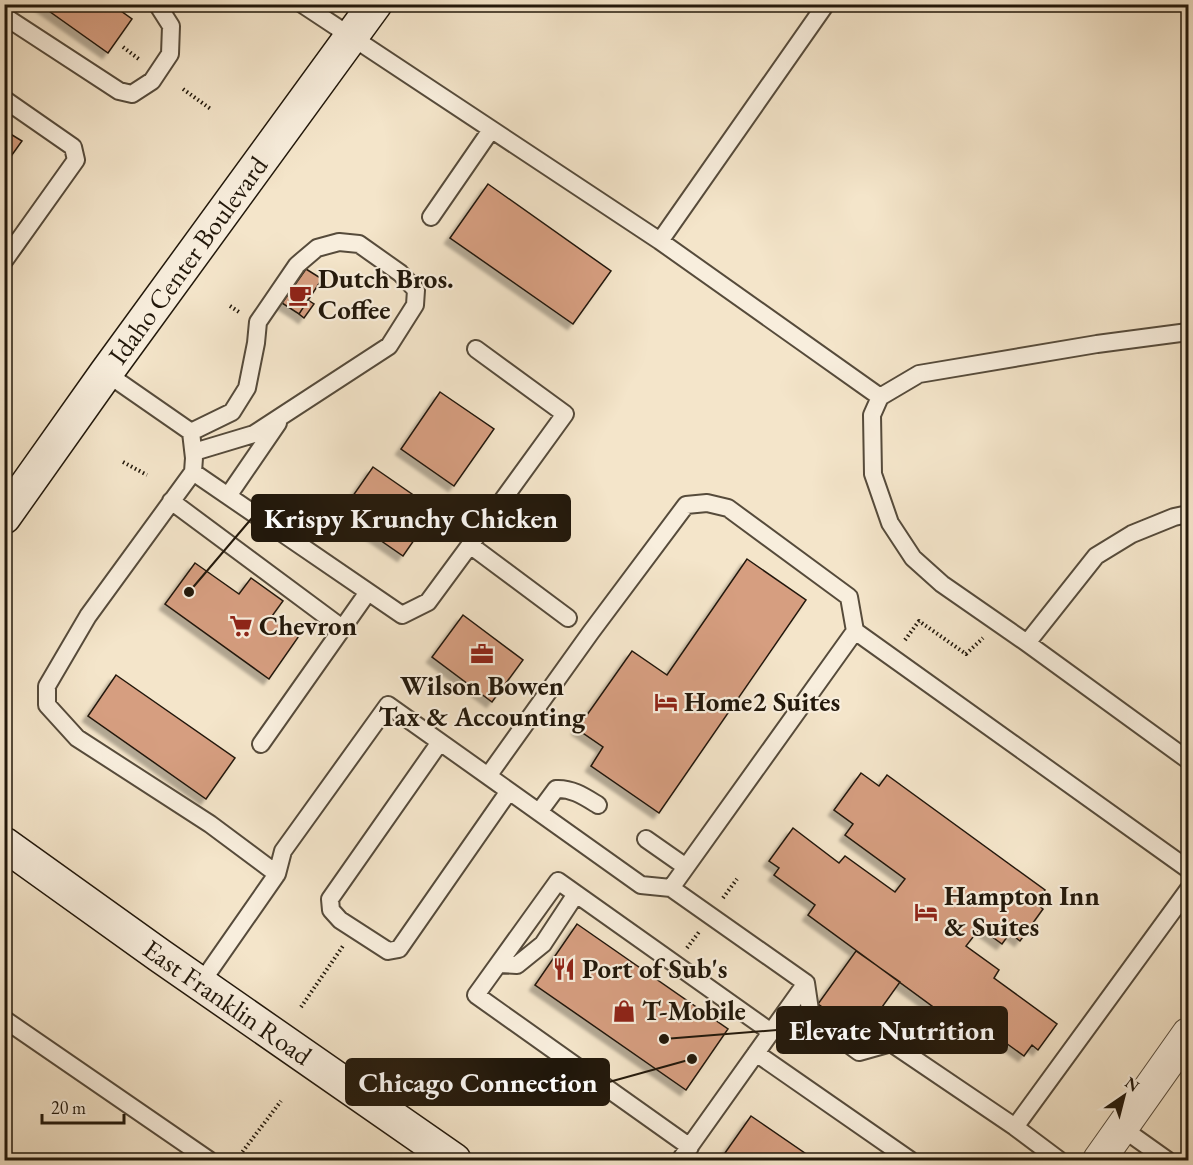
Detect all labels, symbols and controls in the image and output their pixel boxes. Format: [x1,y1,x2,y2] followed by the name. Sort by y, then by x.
[100,149,276,371] street label: Idaho Center Boulevard
[318,261,454,327] place label: Dutch Bros. Coffee
[287,282,313,308] cafe icon: Dutch Bros. Coffee
[252,495,570,541] callout: Krispy Krunchy Chicken
[264,500,558,536] text: Krispy Krunchy Chicken
[259,608,357,643] place label: Chevron
[228,613,254,639] supermarket icon: Chevron
[469,641,495,667] office icon: Wilson Bowen Tax & Accounting
[379,668,586,734] place label: Wilson Bowen Tax & Accounting
[684,684,840,719] place label: Home2 Suites
[653,689,679,715] hotel icon: Home2 Suites
[944,878,1100,944] place label: Hampton Inn & Suites
[913,899,939,925] hotel icon: Hampton Inn & Suites
[136,931,319,1073] street label: East Franklin Road
[582,951,728,986] place label: Port of Sub's
[551,956,577,982] restaurant icon: Port of Sub's
[642,993,746,1028] place label: T-Mobile
[611,998,637,1024] shop icon: T-Mobile
[777,1007,1007,1053] callout: Elevate Nutrition
[789,1012,995,1048] text: Elevate Nutrition
[346,1059,609,1105] callout: Chicago Connection
[358,1064,598,1100] text: Chicago Connection
[1094,1066,1154,1126] north arrow
[1121,1072,1144,1096] text: N
[42,1087,124,1125] scale bar
[51,1096,86,1119] text: 20 m

